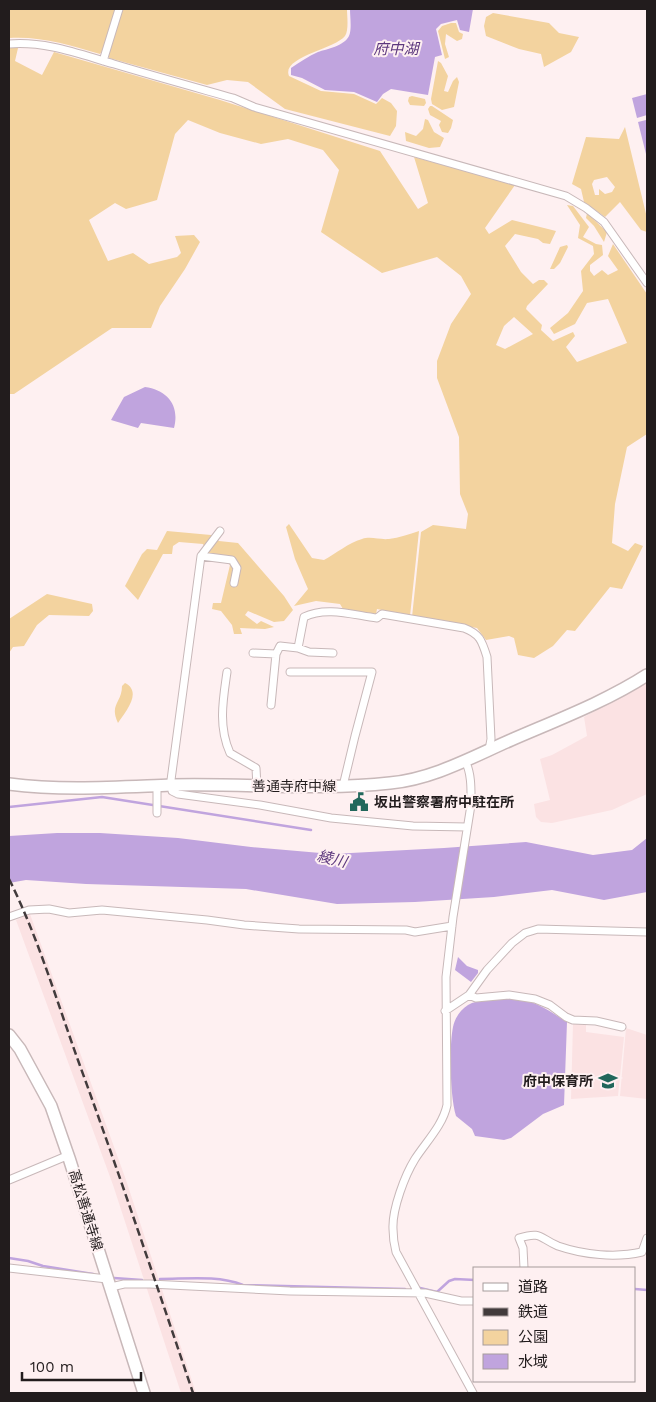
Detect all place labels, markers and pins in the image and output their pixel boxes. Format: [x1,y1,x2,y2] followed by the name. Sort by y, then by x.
[348,791,370,813] public building icon: 坂出警察署府中駐在所
[374,794,514,810] place label: 坂出警察署府中駐在所
[597,1070,619,1092] school or university icon: 府中保育所
[523,1073,593,1089] place label: 府中保育所

